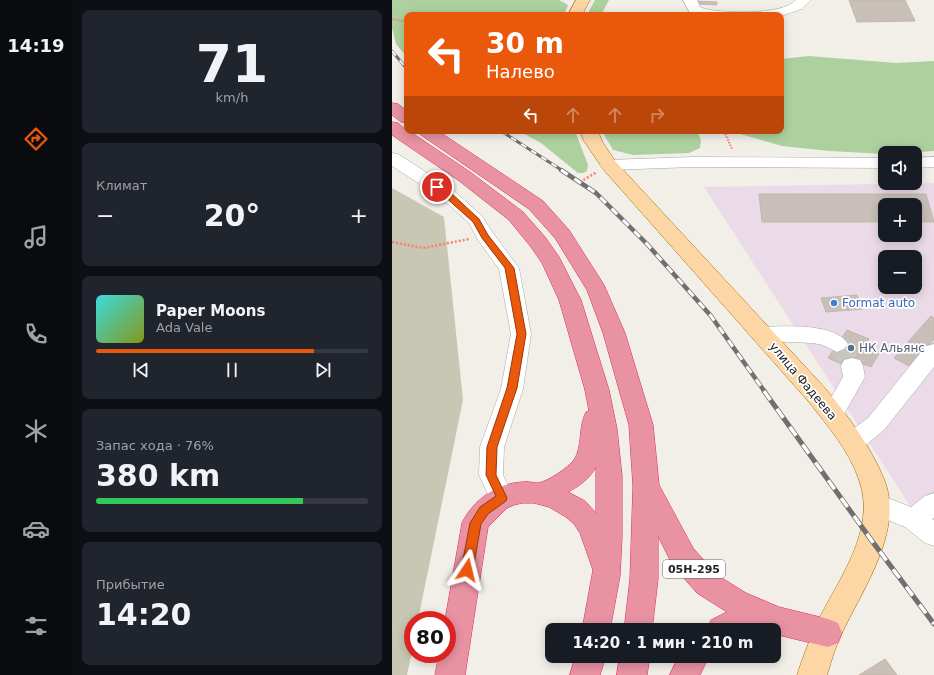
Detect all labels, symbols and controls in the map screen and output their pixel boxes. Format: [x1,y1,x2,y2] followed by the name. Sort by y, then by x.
[486,27,564,60] text: 30 m
[420,28,472,80] icon: left
[196,34,268,94] text: 71
[7,35,65,56] text: 14:19
[486,61,555,82] text: Налево
[216,90,248,105] text: km/h
[520,104,542,126] icon: left
[562,104,584,126] icon: ahead
[604,104,626,126] icon: ahead
[646,104,668,126] icon: right
[22,125,50,153] icon: directions
[878,146,922,294] map controls
[878,146,922,190] button: sound
[420,170,454,204] pin
[426,176,448,198] icon: arrive
[96,178,147,193] text: Климат
[204,198,260,233] text: 20°
[878,198,922,242] button: +
[96,203,114,228] text: −
[350,203,368,228] text: +
[22,223,50,251] icon: music
[878,250,922,294] button: −
[842,296,915,310] place label: Format auto
[829,298,839,308] marker: Format auto
[156,302,265,320] text: Paper Moons
[22,320,50,348] icon: phone
[156,320,212,335] text: Ada Vale
[766,339,840,423] street label: улица Фадеева
[859,341,925,355] place label: НК Альянс
[846,343,856,353] marker: НК Альянс
[130,359,152,381] icon: previous
[221,359,243,381] icon: pause
[312,359,334,381] icon: next
[22,417,50,445] icon: climate
[96,438,214,453] text: Запас хода · 76%
[96,458,220,493] text: 380 km
[22,515,50,543] icon: car
[446,549,488,591] position arrow
[663,560,725,578] road number: 05Н-295
[96,577,165,592] text: Прибытие
[96,597,192,632] text: 14:20
[404,611,456,663] speed limit sign: 80
[22,612,50,640] icon: filters
[573,634,754,652] text: 14:20 · 1 мин · 210 m

